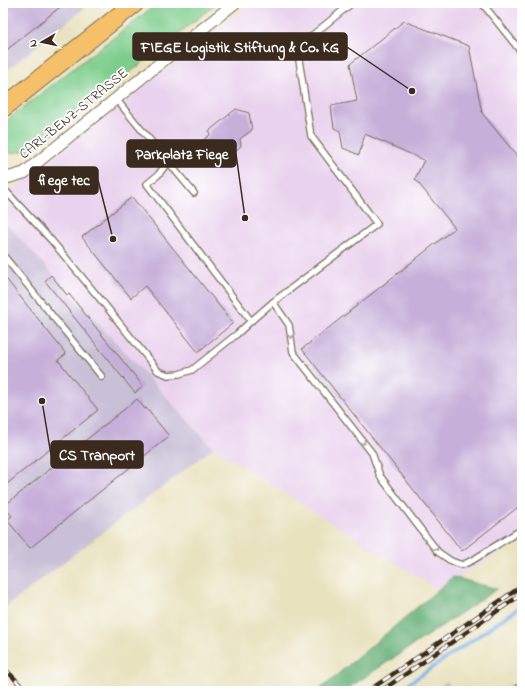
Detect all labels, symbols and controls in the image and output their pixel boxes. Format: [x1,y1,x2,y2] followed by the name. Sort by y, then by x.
[22,22,62,62] north arrow
[133,33,347,60] callout: FIEGE Logistik Stiftung & Co. KG
[140,37,340,61] text: FIEGE Logistik Stiftung & Co. KG
[25,38,42,48] text: N
[15,63,133,165] street label: CARL-BENZ-STRASSE
[127,140,236,167] callout: Parkplatz Fiege
[135,144,230,168] text: Parkplatz Fiege
[30,167,98,194] callout: fiege tec
[37,170,90,194] text: fiege tec
[286,333,295,339] one-way arrow
[358,438,366,445] one-way arrow
[51,441,143,468] callout: CS Tranport
[59,445,136,467] text: CS Tranport
[431,544,438,551] one-way arrow

